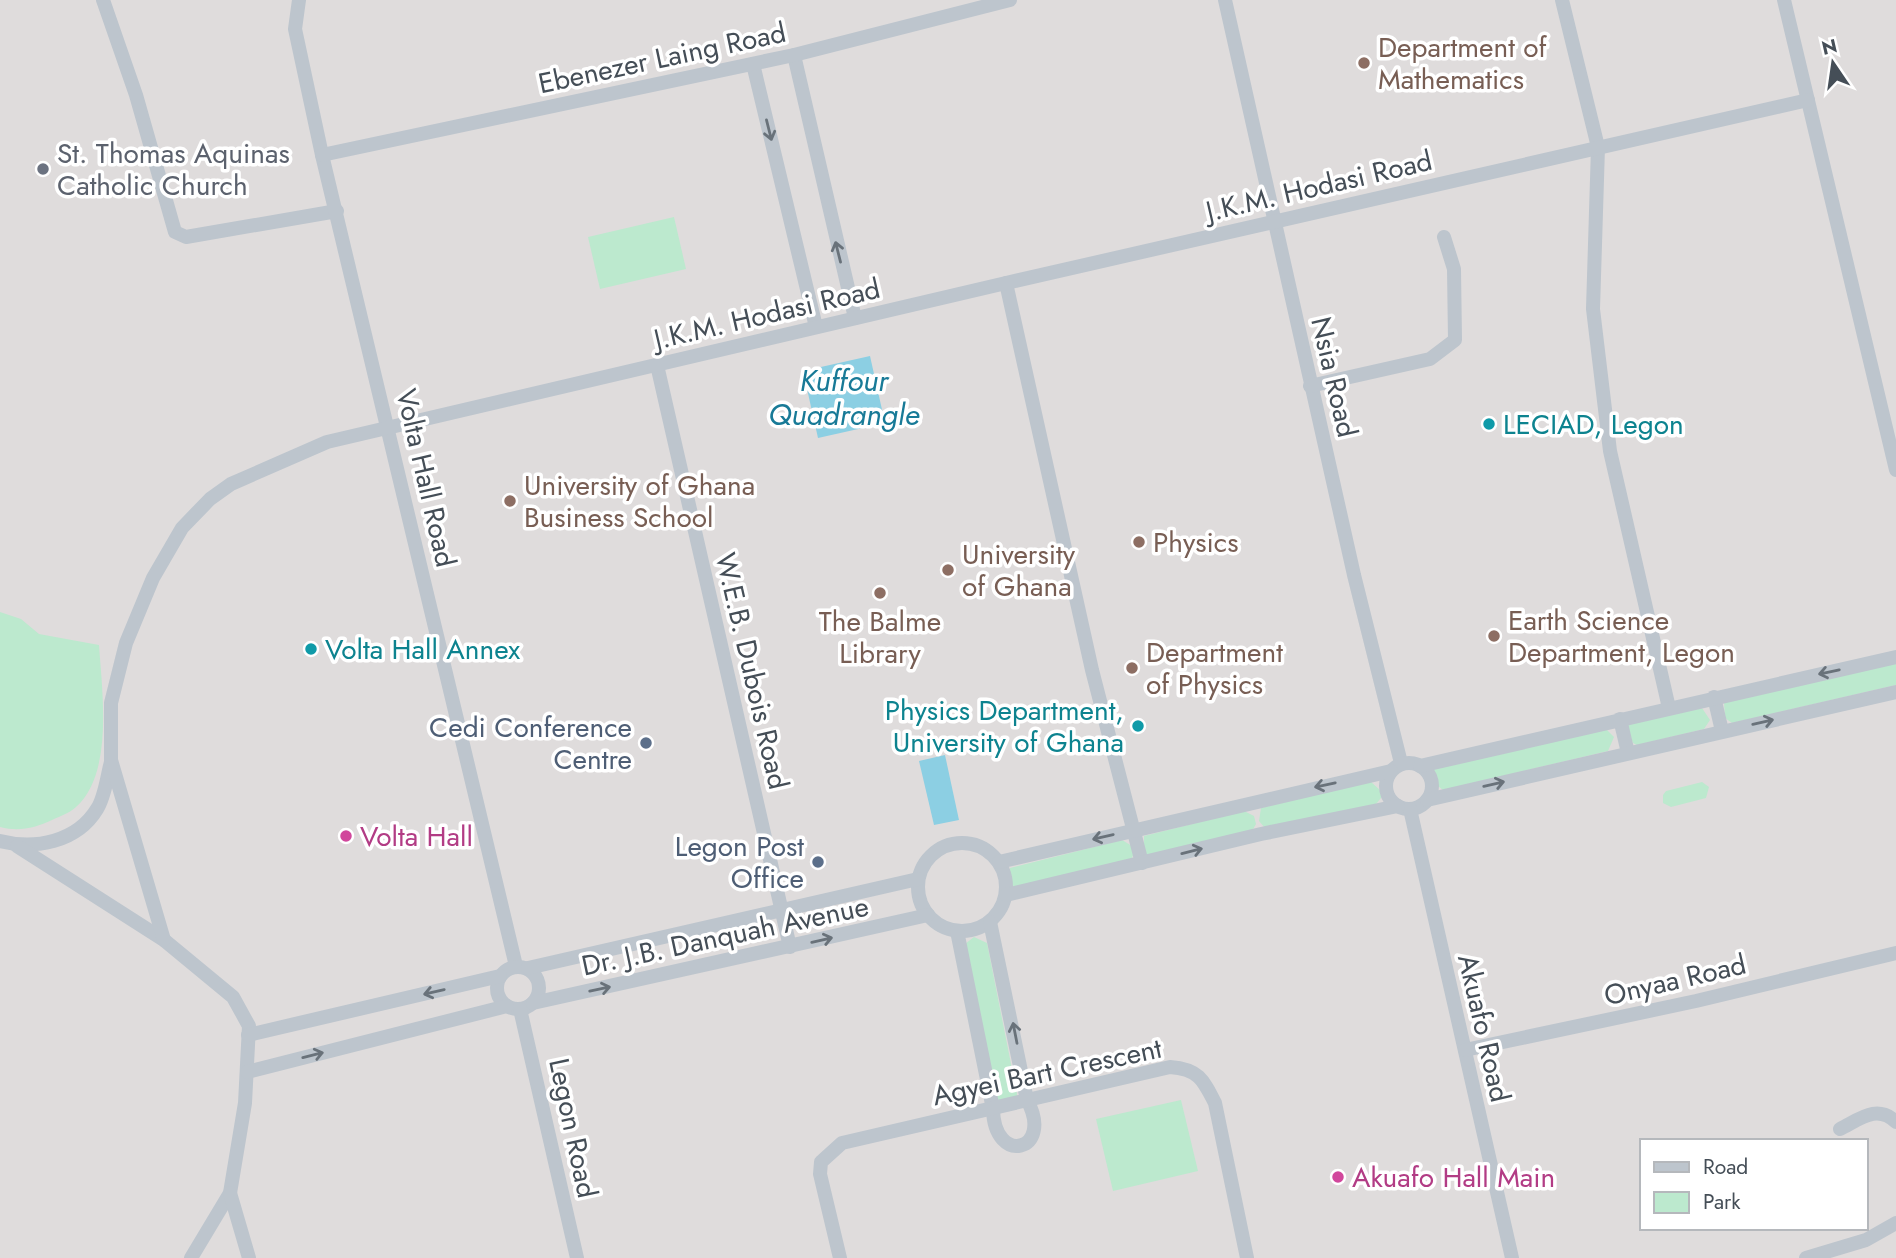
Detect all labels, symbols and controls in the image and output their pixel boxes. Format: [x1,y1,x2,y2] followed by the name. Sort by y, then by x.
[534,12,790,104] street label: Ebenezer Laing Road
[1378,27,1548,100] place label: Department of Mathematics
[1798,28,1868,98] north arrow
[1819,32,1840,62] text: N
[1356,55,1372,71] marker: Department of Mathematics
[762,118,776,141] one-way arrow
[57,133,290,206] place label: St. Thomas Aquinas Catholic Church
[1198,140,1436,233] street label: J.K.M. Hodasi Road
[35,161,51,177] marker: St. Thomas Aquinas Catholic Church
[831,241,844,264] one-way arrow
[646,268,884,361] street label: J.K.M. Hodasi Road
[1300,313,1368,441] street label: Nsia Road
[768,359,920,436] water label: Kuffour Quadrangle
[386,385,466,571] street label: Volta Hall Road
[1503,404,1684,445] place label: LECIAD, Legon
[1481,416,1497,432] marker: LECIAD, Legon
[524,465,755,538] place label: University of Ghana Business School
[502,493,518,509] marker: University of Ghana Business School
[1153,522,1238,563] place label: Physics
[962,534,1076,607] place label: University of Ghana
[1131,534,1147,550] marker: Physics
[705,549,799,793] street label: W.E.B. Dubois Road
[940,562,956,578] marker: University of Ghana
[872,585,888,601] marker: The Balme Library
[1508,600,1735,673] place label: Earth Science Department, Legon
[819,601,941,674] place label: The Balme Library
[1486,628,1502,644] marker: Earth Science Department, Legon
[325,629,520,670] place label: Volta Hall Annex
[1146,632,1283,705] place label: Department of Physics
[303,641,319,657] marker: Volta Hall Annex
[1124,660,1140,676] marker: Department of Physics
[1818,665,1841,679] one-way arrow
[885,690,1124,763] place label: Physics Department, University of Ghana
[429,707,632,780] place label: Cedi Conference Centre
[1751,714,1774,728] one-way arrow
[1130,718,1146,734] marker: Physics Department, University of Ghana
[638,735,654,751] marker: Cedi Conference Centre
[1482,777,1504,790] one-way arrow
[1314,780,1336,793] one-way arrow
[360,816,473,857] place label: Volta Hall
[675,826,804,899] place label: Legon Post Office
[338,828,354,844] marker: Volta Hall
[1092,831,1115,844] one-way arrow
[1180,844,1203,857] one-way arrow
[810,854,826,870] marker: Legon Post Office
[578,886,872,986] street label: Dr. J.B. Danquah Avenue
[810,933,833,946] one-way arrow
[1600,944,1750,1016] street label: Onyaa Road
[1447,950,1521,1106] street label: Akuafo Road
[588,981,611,995] one-way arrow
[423,986,446,999] one-way arrow
[1007,1022,1021,1045] one-way arrow
[929,1028,1166,1116] street label: Agyei Bart Crescent
[301,1048,324,1061] one-way arrow
[538,1054,608,1202] street label: Legon Road
[1640,1139,1868,1230] legend
[1703,1152,1748,1182] text: Road
[1352,1157,1555,1198] place label: Akuafo Hall Main
[1330,1169,1346,1185] marker: Akuafo Hall Main
[1703,1187,1741,1217] text: Park

